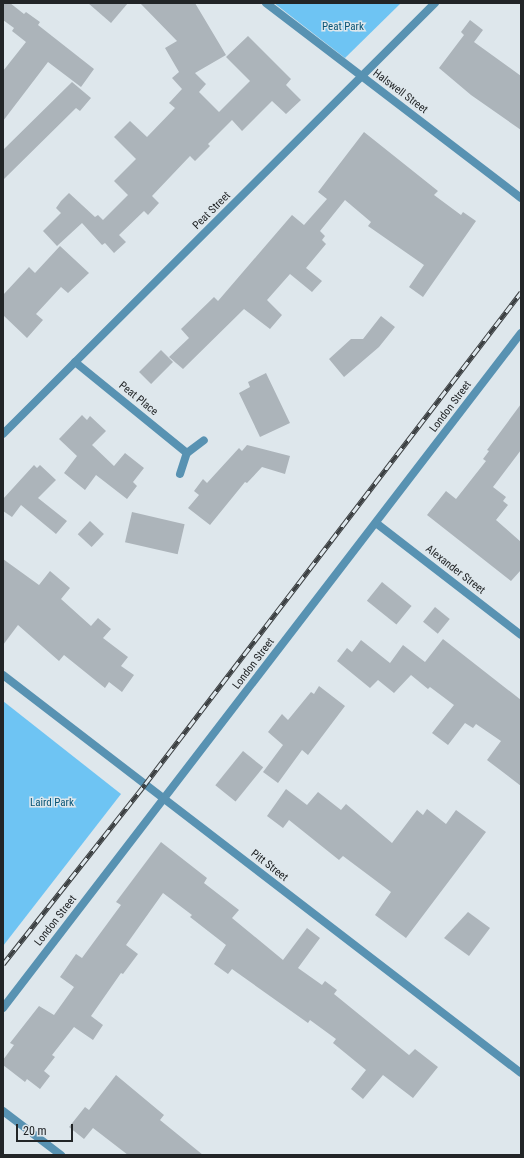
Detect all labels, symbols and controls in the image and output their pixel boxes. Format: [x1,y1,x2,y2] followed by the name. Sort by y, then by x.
[322,20,364,34] park label: Peat Park
[370,67,430,117] street label: Halswell Street
[190,189,234,233] street label: Peat Street
[116,379,160,419] street label: Peat Place
[427,379,475,435] street label: London Street
[423,543,487,597] street label: Alexander Street
[230,636,278,692] street label: London Street
[30,796,74,810] park label: Laird Park
[248,847,290,885] street label: Pitt Street
[32,893,80,949] street label: London Street
[18,1116,75,1142] scale bar
[23,1124,47,1138] text: 20 m

